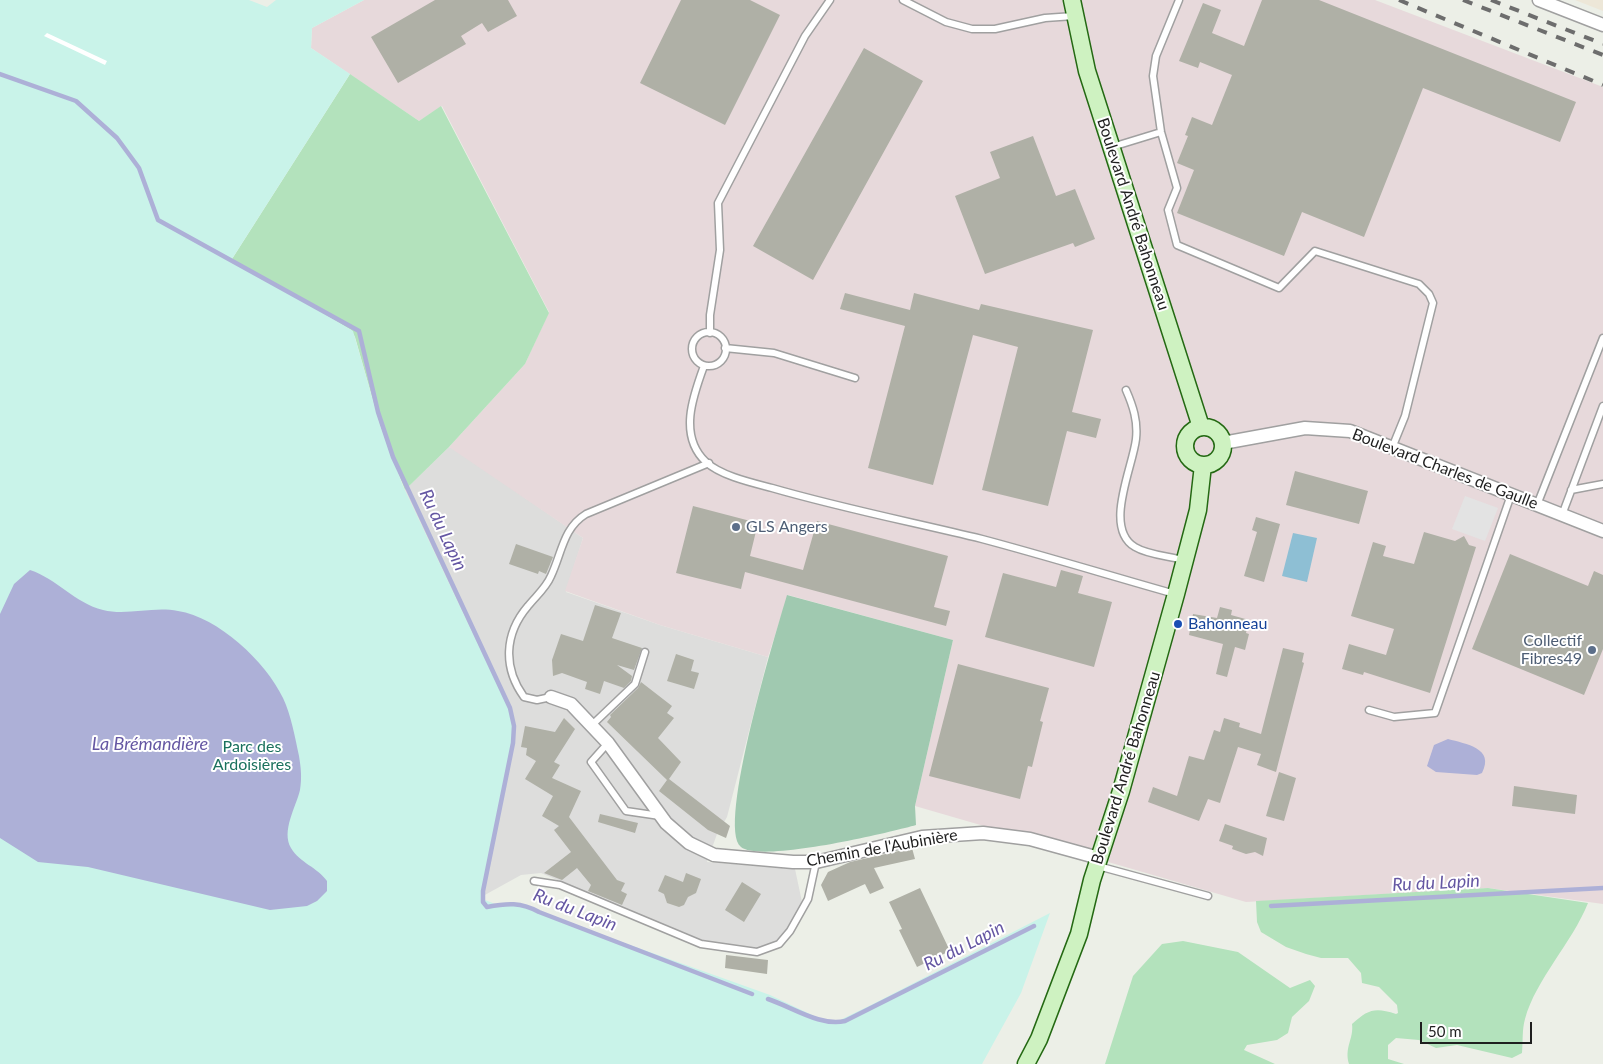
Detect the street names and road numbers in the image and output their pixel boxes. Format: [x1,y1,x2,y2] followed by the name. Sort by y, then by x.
[1093,115,1173,313] street label: Boulevard André Bahonneau
[1349,425,1541,513] street label: Boulevard Charles de Gaulle
[1087,669,1165,867] street label: Boulevard André Bahonneau
[805,825,959,871] street label: Chemin de l'Aubinière

